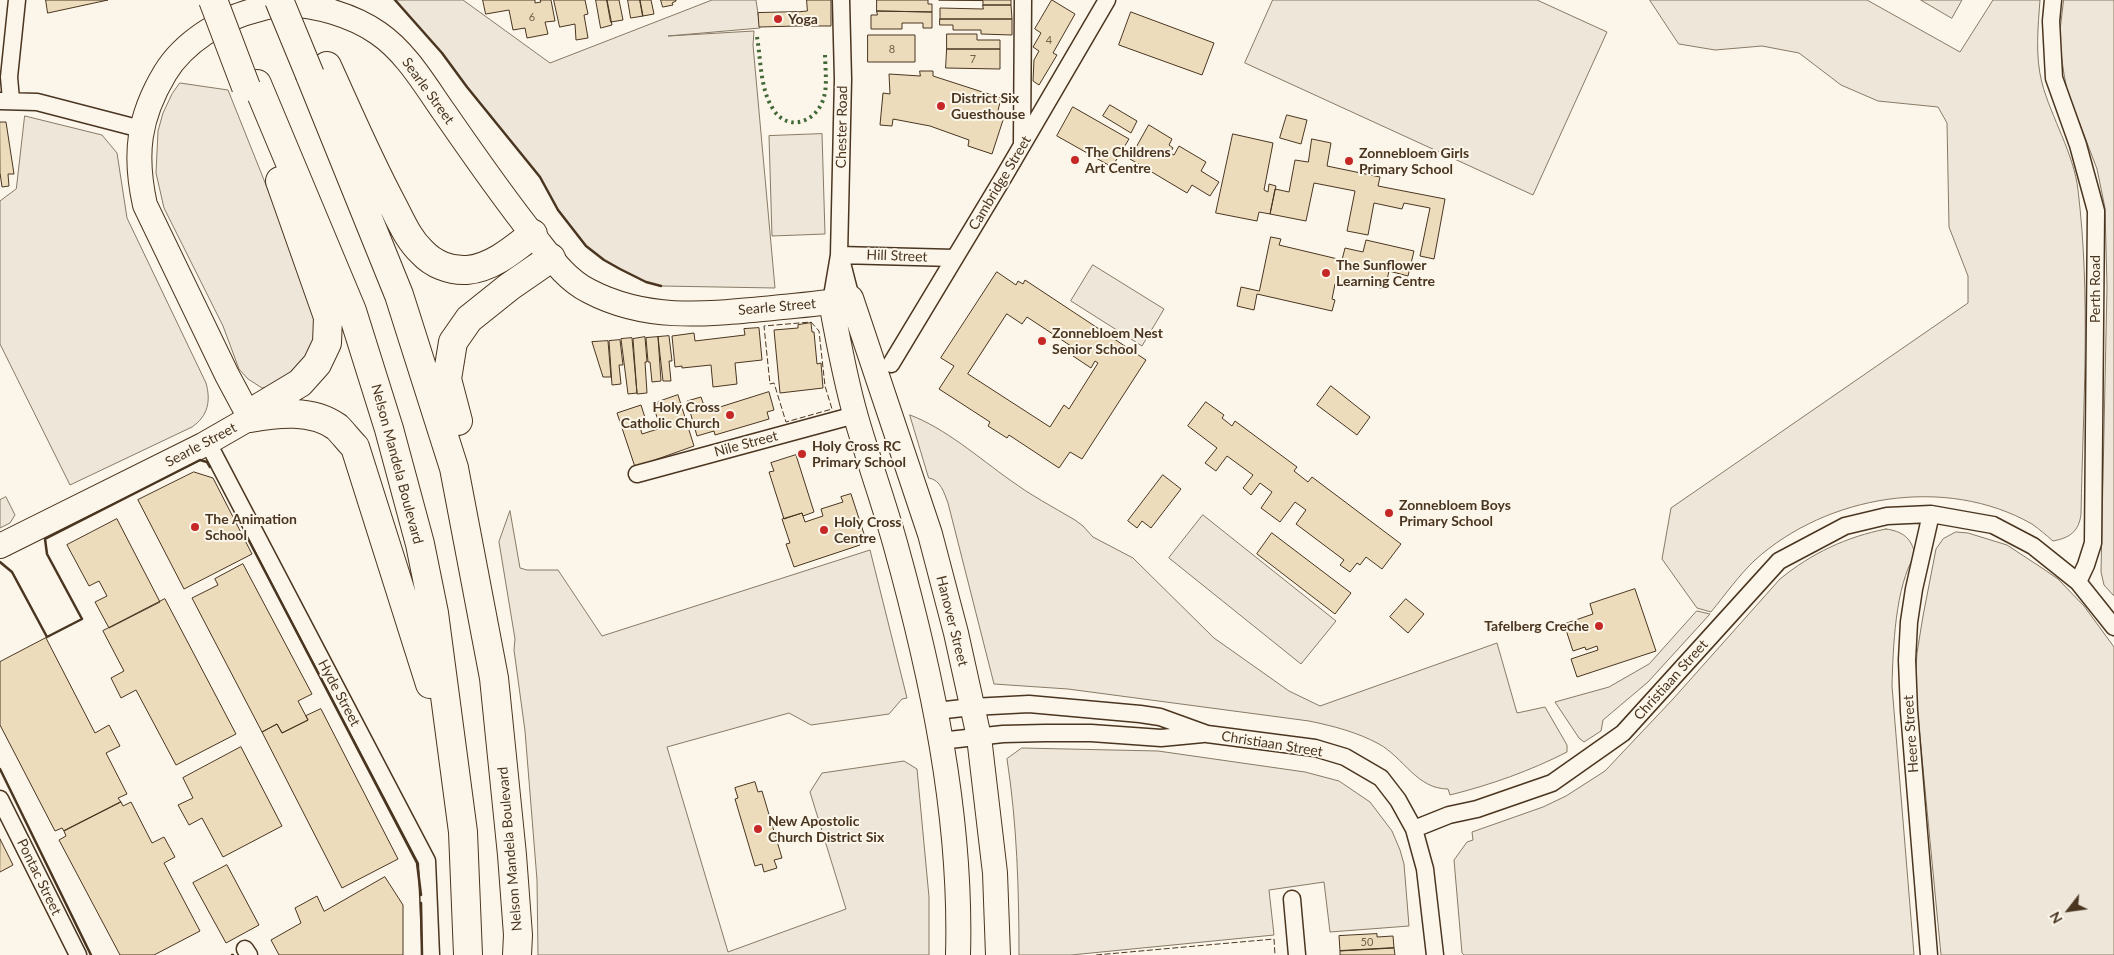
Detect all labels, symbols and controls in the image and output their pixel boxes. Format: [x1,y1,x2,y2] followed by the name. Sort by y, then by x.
[529,10,535,24] house number: 6
[788,11,818,27] place label: Yoga
[772,13,784,25] marker: Yoga
[1046,33,1052,47] house number: 4
[889,42,895,56] house number: 8
[970,52,976,66] house number: 7
[398,54,458,128] street label: Searle Street
[833,85,851,169] street label: Chester Road
[951,90,1025,122] place label: District Six Guesthouse
[935,100,947,112] marker: District Six Guesthouse
[965,133,1035,233] street label: Cambridge Street
[1085,144,1171,176] place label: The Childrens Art Centre
[1359,145,1469,178] place label: Zonnebloem Girls Primary School
[1069,154,1081,166] marker: The Childrens Art Centre
[1343,155,1355,167] marker: Zonnebloem Girls Primary School
[866,247,928,265] street label: Hill Street
[2087,255,2103,323] street label: Perth Road
[1336,257,1435,290] place label: The Sunflower Learning Centre
[1320,267,1332,279] marker: The Sunflower Learning Centre
[737,295,817,319] street label: Searle Street
[1052,325,1163,358] place label: Zonnebloem Nest Senior School
[1036,335,1048,347] marker: Zonnebloem Nest Senior School
[368,382,426,546] street label: Nelson Mandela Boulevard
[621,399,720,432] place label: Holy Cross Catholic Church
[724,409,736,421] marker: Holy Cross Catholic Church
[163,419,239,471] street label: Searle Street
[712,427,780,461] street label: Nile Street
[812,438,906,471] place label: Holy Cross RC Primary School
[796,448,808,460] marker: Holy Cross RC Primary School
[1399,497,1511,530] place label: Zonnebloem Boys Primary School
[1383,507,1395,519] marker: Zonnebloem Boys Primary School
[205,511,297,544] place label: The Animation School
[834,514,901,546] place label: Holy Cross Centre
[189,521,201,533] marker: The Animation School
[818,524,830,536] marker: Holy Cross Centre
[933,574,971,668] street label: Hanover Street
[1484,618,1589,634] place label: Tafelberg Creche
[1593,620,1605,632] marker: Tafelberg Creche
[1630,636,1712,724] street label: Christiaan Street
[314,657,364,729] street label: Hyde Street
[1900,695,1922,773] street label: Heere Street
[1220,728,1324,760] street label: Christiaan Street
[494,766,526,932] street label: Nelson Mandela Boulevard
[768,813,884,846] place label: New Apostolic Church District Six
[752,823,764,835] marker: New Apostolic Church District Six
[13,836,65,918] street label: Pontac Street
[2044,885,2094,935] north arrow
[2046,909,2066,927] text: N
[1361,935,1373,949] house number: 50

